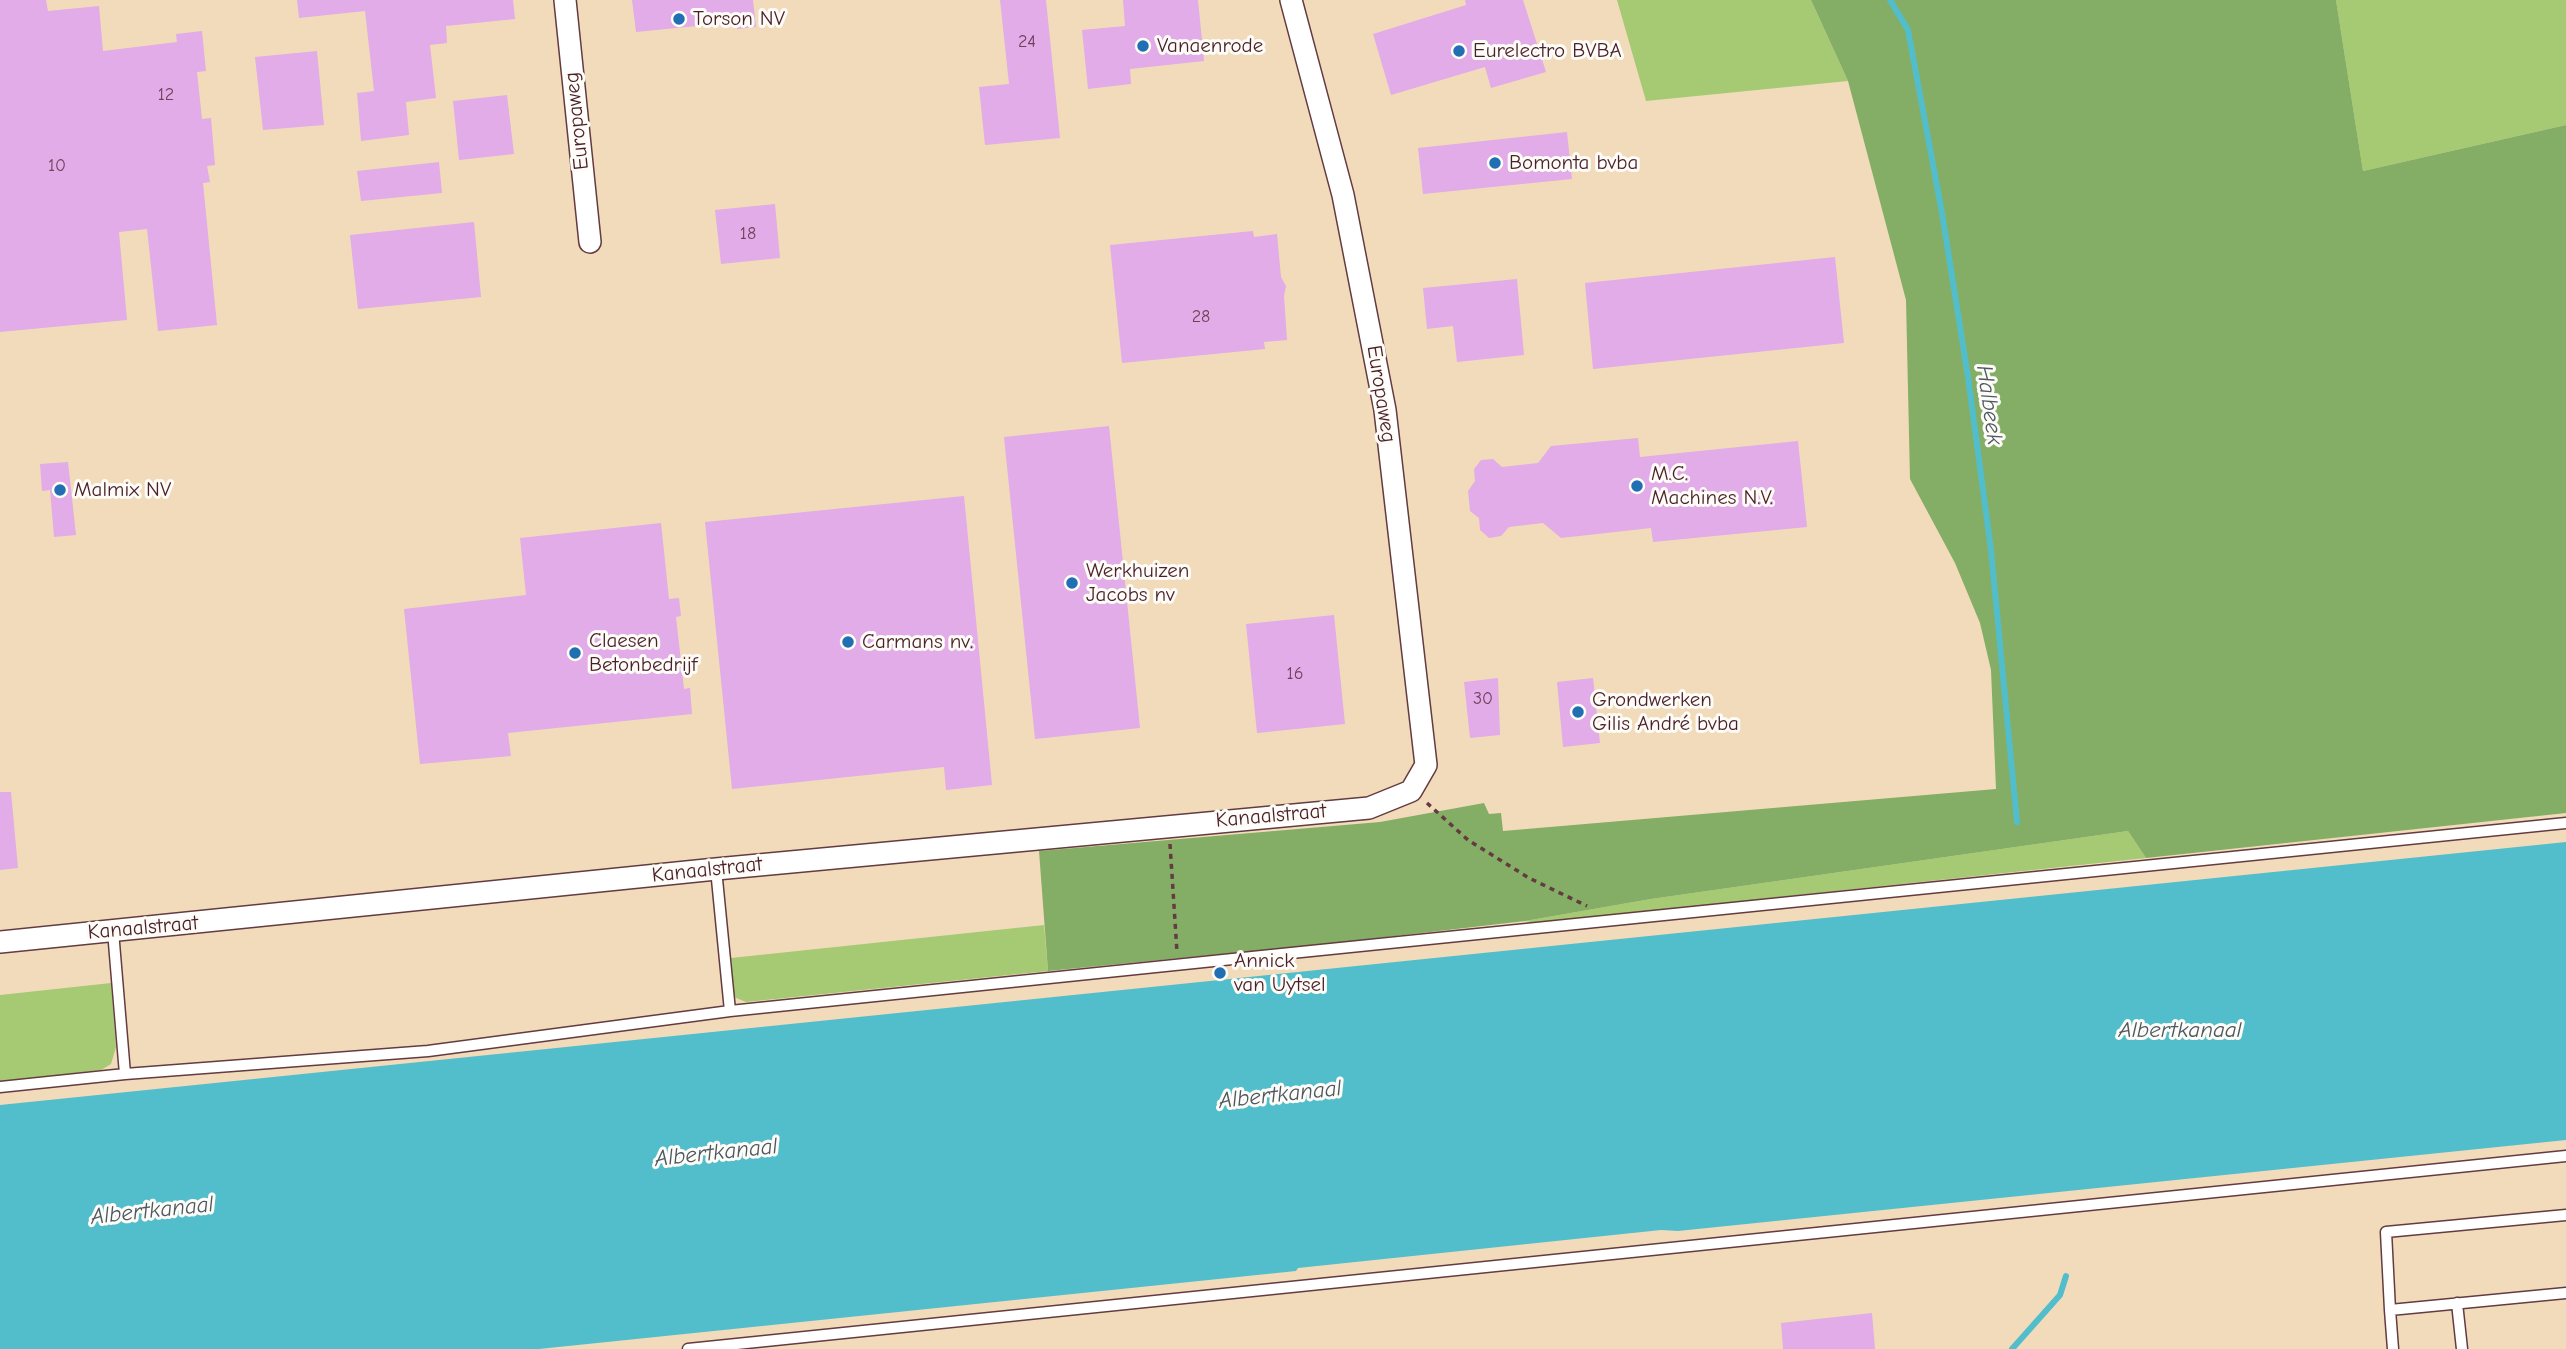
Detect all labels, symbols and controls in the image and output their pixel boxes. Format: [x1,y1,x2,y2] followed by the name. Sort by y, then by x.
[693,6,785,32] place label: Torson NV
[671,11,687,27] marker: Torson NV
[1018,31,1036,53] house number: 24
[1157,33,1263,59] place label: Vanaenrode
[1135,38,1151,54] marker: Vanaenrode
[1473,38,1622,64] place label: Eurelectro BVBA
[1451,43,1467,59] marker: Eurelectro BVBA
[559,71,595,171] street label: Europaweg
[158,84,174,106] house number: 12
[1509,150,1638,176] place label: Bomonta bvba
[48,155,66,177] house number: 10
[1487,155,1503,171] marker: Bomonta bvba
[740,223,756,245] house number: 18
[1192,306,1210,328] house number: 28
[1361,343,1401,445] street label: Europaweg
[1970,363,2008,447] water label: Halbeek
[1651,461,1773,511] place label: M.C. Machines N.V.
[74,477,171,503] place label: Malmix NV
[1629,478,1645,494] marker: M.C. Machines N.V.
[52,482,68,498] marker: Malmix NV
[1086,558,1189,608] place label: Werkhuizen Jacobs nv
[1064,575,1080,591] marker: Werkhuizen Jacobs nv
[589,628,697,678] place label: Claesen Betonbedrijf
[862,629,973,655] place label: Carmans nv.
[840,634,856,650] marker: Carmans nv.
[567,645,583,661] marker: Claesen Betonbedrijf
[1287,663,1303,685] house number: 16
[1592,687,1739,737] place label: Grondwerken Gilis André bvba
[1473,688,1493,710] house number: 30
[1570,704,1586,720] marker: Grondwerken Gilis André bvba
[1215,799,1327,833] street label: Kanaalstraat
[651,852,763,888] street label: Kanaalstraat
[87,911,199,945] street label: Kanaalstraat
[1234,948,1326,998] place label: Annick van Uytsel
[1212,965,1228,981] marker: Annick van Uytsel
[2118,1016,2242,1044] water label: Albertkanaal
[1217,1075,1343,1115] water label: Albertkanaal
[653,1133,779,1173] water label: Albertkanaal
[89,1191,215,1231] water label: Albertkanaal

